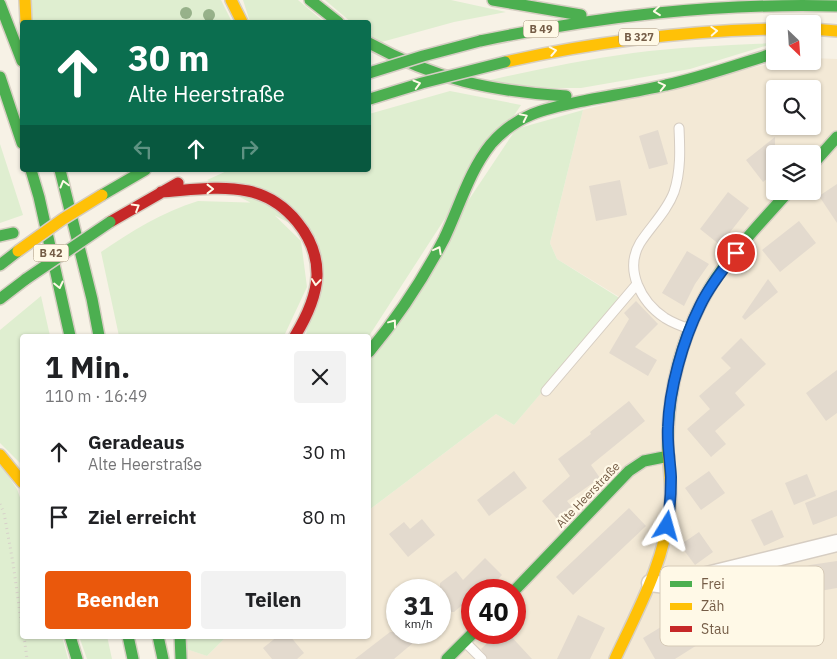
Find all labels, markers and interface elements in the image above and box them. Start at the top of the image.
one-way arrow [653,5,661,16]
north arrow [766,15,821,70]
map controls [766,15,821,200]
road number: B 49 [524,20,558,38]
one-way arrow [710,25,718,36]
road number: B 327 [619,28,659,46]
text: 30 m [128,35,210,81]
icon: ahead [45,40,110,105]
one-way arrow [548,47,557,57]
text: Alte Heerstraße [128,79,285,108]
one-way arrow [412,80,420,90]
button: search [766,80,821,135]
one-way arrow [657,81,666,92]
one-way arrow [519,113,528,123]
icon: left [129,135,157,163]
icon: ahead [182,135,210,163]
icon: right [235,135,263,163]
button: layers [766,145,821,200]
one-way arrow [60,180,70,188]
one-way arrow [206,184,214,194]
one-way arrow [130,203,139,213]
pin [715,232,757,274]
icon: arrive [722,239,750,267]
road number: B 42 [34,244,68,262]
one-way arrow [431,246,441,255]
one-way arrow [311,278,322,286]
one-way arrow [53,281,64,290]
one-way arrow [387,320,395,329]
text: 1 Min. [45,347,130,386]
button: close [294,351,346,403]
text: 110 m · 16:49 [45,386,147,406]
text: Geradeaus [88,430,185,454]
icon: ahead [45,438,73,466]
text: 30 m [302,440,346,464]
text: Alte Heerstraße [88,454,202,474]
street label: Alte Heerstraße [553,458,623,531]
position arrow [640,499,692,551]
icon: arrive [45,503,73,531]
text: Ziel erreicht [88,505,196,529]
text: 80 m [302,505,346,529]
legend [660,566,824,646]
button: Beenden [45,571,191,629]
button: Teilen [201,571,346,629]
text: Frei [701,575,725,593]
speed limit sign: 40 [461,579,526,644]
text: 31 [403,589,434,622]
text: Zäh [701,597,725,615]
text: km/h [404,616,433,631]
text: Stau [701,620,729,638]

